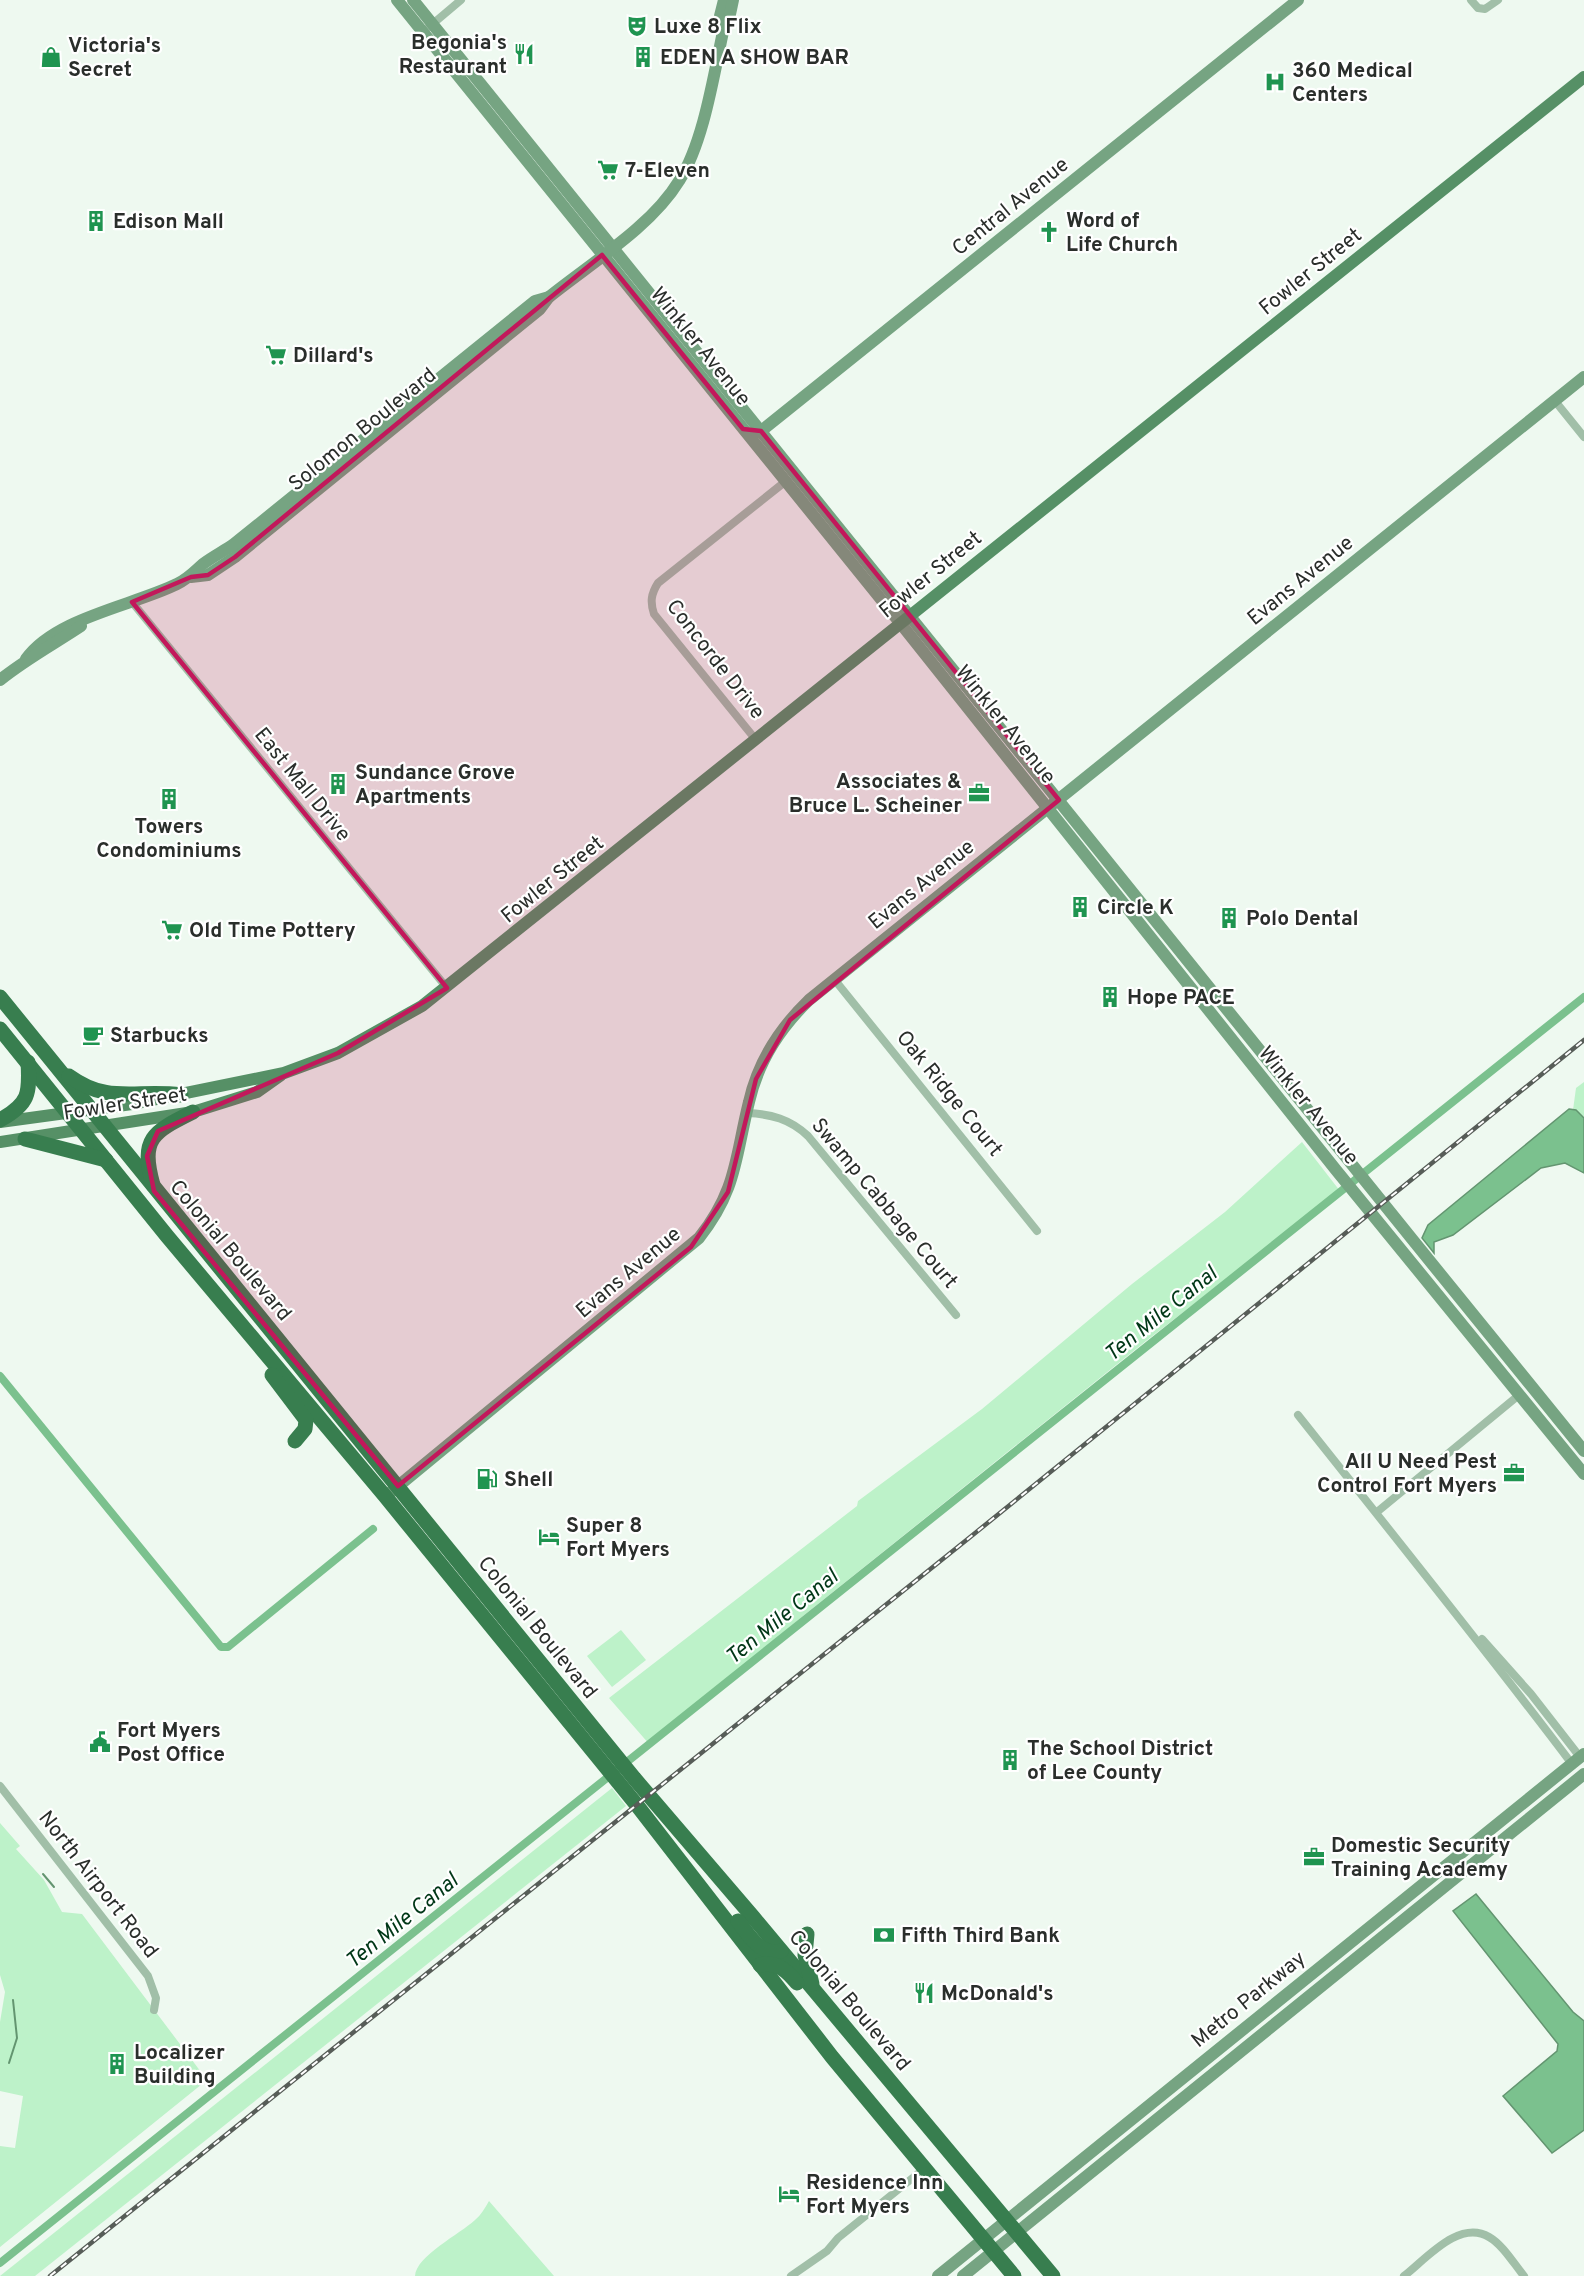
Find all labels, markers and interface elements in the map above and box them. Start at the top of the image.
theatre icon: Luxe 8 Flix [625,14,649,38]
place label: Luxe 8 Flix [654,14,762,41]
place label: Begonia's Restaurant [399,30,507,81]
place label: Victoria's Secret [68,33,161,84]
restaurant icon: Begonia's Restaurant [512,42,536,66]
shop icon: Victoria's Secret [39,45,63,69]
building icon: EDEN A SHOW BAR [631,45,655,69]
place label: EDEN A SHOW BAR [660,45,849,72]
place label: 360 Medical Centers [1292,58,1413,109]
hospital icon: 360 Medical Centers [1263,70,1287,94]
street label: Central Avenue [947,152,1075,262]
supermarket icon: 7-Eleven [596,158,620,182]
place label: 7-Eleven [625,158,710,185]
place label: Word of Life Church [1066,208,1178,259]
building icon: Edison Mall [84,209,108,233]
place label: Edison Mall [113,209,224,236]
church icon: Word of Life Church [1037,220,1061,244]
street label: Fowler Street [1254,222,1368,322]
street label: Winkler Avenue [644,282,756,412]
supermarket icon: Dillard's [264,343,288,367]
place label: Dillard's [293,343,374,370]
street label: Solomon Boulevard [284,362,442,498]
street label: Fowler Street [874,525,988,625]
street label: Evans Avenue [1242,530,1360,632]
street label: Concorde Drive [659,594,770,725]
street label: Winkler Avenue [949,660,1061,790]
street label: East Mall Drive [248,722,356,847]
place label: Sundance Grove Apartments [355,760,515,811]
place label: Associates & Bruce L. Scheiner [789,769,962,820]
building icon: Sundance Grove Apartments [326,772,350,796]
office icon: Associates & Bruce L. Scheiner [967,781,991,805]
building icon: Towers Condominiums [157,787,181,811]
place label: Towers Condominiums [96,814,242,865]
street label: Fowler Street [496,830,610,930]
street label: Evans Avenue [863,834,981,936]
building icon: Circle K [1068,895,1092,919]
place label: Circle K [1097,895,1174,922]
building icon: Polo Dental [1217,906,1241,930]
place label: Polo Dental [1246,906,1359,933]
supermarket icon: Old Time Pottery [160,918,184,942]
place label: Old Time Pottery [189,918,356,945]
building icon: Hope PACE [1098,985,1122,1009]
place label: Hope PACE [1127,985,1235,1012]
cafe icon: Starbucks [81,1023,105,1047]
place label: Starbucks [110,1023,209,1050]
street label: Oak Ridge Court [890,1025,1008,1163]
street label: Winkler Avenue [1252,1041,1364,1171]
street label: Fowler Street [62,1081,189,1128]
street label: Swamp Cabbage Court [805,1113,963,1295]
street label: Colonial Boulevard [163,1175,297,1327]
street label: Evans Avenue [571,1221,687,1325]
water label: Ten Mile Canal [1100,1260,1224,1369]
place label: All U Need Pest Control Fort Myers [1317,1449,1497,1500]
office icon: All U Need Pest Control Fort Myers [1502,1461,1526,1485]
fuel station icon: Shell [475,1467,499,1491]
place label: Shell [504,1467,553,1494]
place label: Super 8 Fort Myers [566,1513,670,1564]
hotel icon: Super 8 Fort Myers [537,1525,561,1549]
street label: Colonial Boulevard [471,1551,603,1705]
water label: Ten Mile Canal [721,1563,845,1672]
place label: Fort Myers Post Office [117,1718,225,1769]
public building icon: Fort Myers Post Office [88,1730,112,1754]
place label: The School District of Lee County [1027,1736,1213,1787]
building icon: The School District of Lee County [998,1748,1022,1772]
street label: North Airport Road [32,1806,164,1964]
place label: Domestic Security Training Academy [1331,1833,1510,1884]
office icon: Domestic Security Training Academy [1302,1845,1326,1869]
water label: Ten Mile Canal [341,1867,465,1976]
bank icon: Fifth Third Bank [872,1923,896,1947]
place label: Fifth Third Bank [901,1923,1060,1950]
street label: Colonial Boulevard [782,1925,916,2077]
street label: Metro Parkway [1186,1946,1312,2055]
restaurant icon: McDonald's [912,1981,936,2005]
place label: McDonald's [941,1981,1054,2008]
place label: Localizer Building [134,2040,225,2091]
building icon: Localizer Building [105,2052,129,2076]
place label: Residence Inn Fort Myers [806,2170,943,2221]
hotel icon: Residence Inn Fort Myers [777,2182,801,2206]

